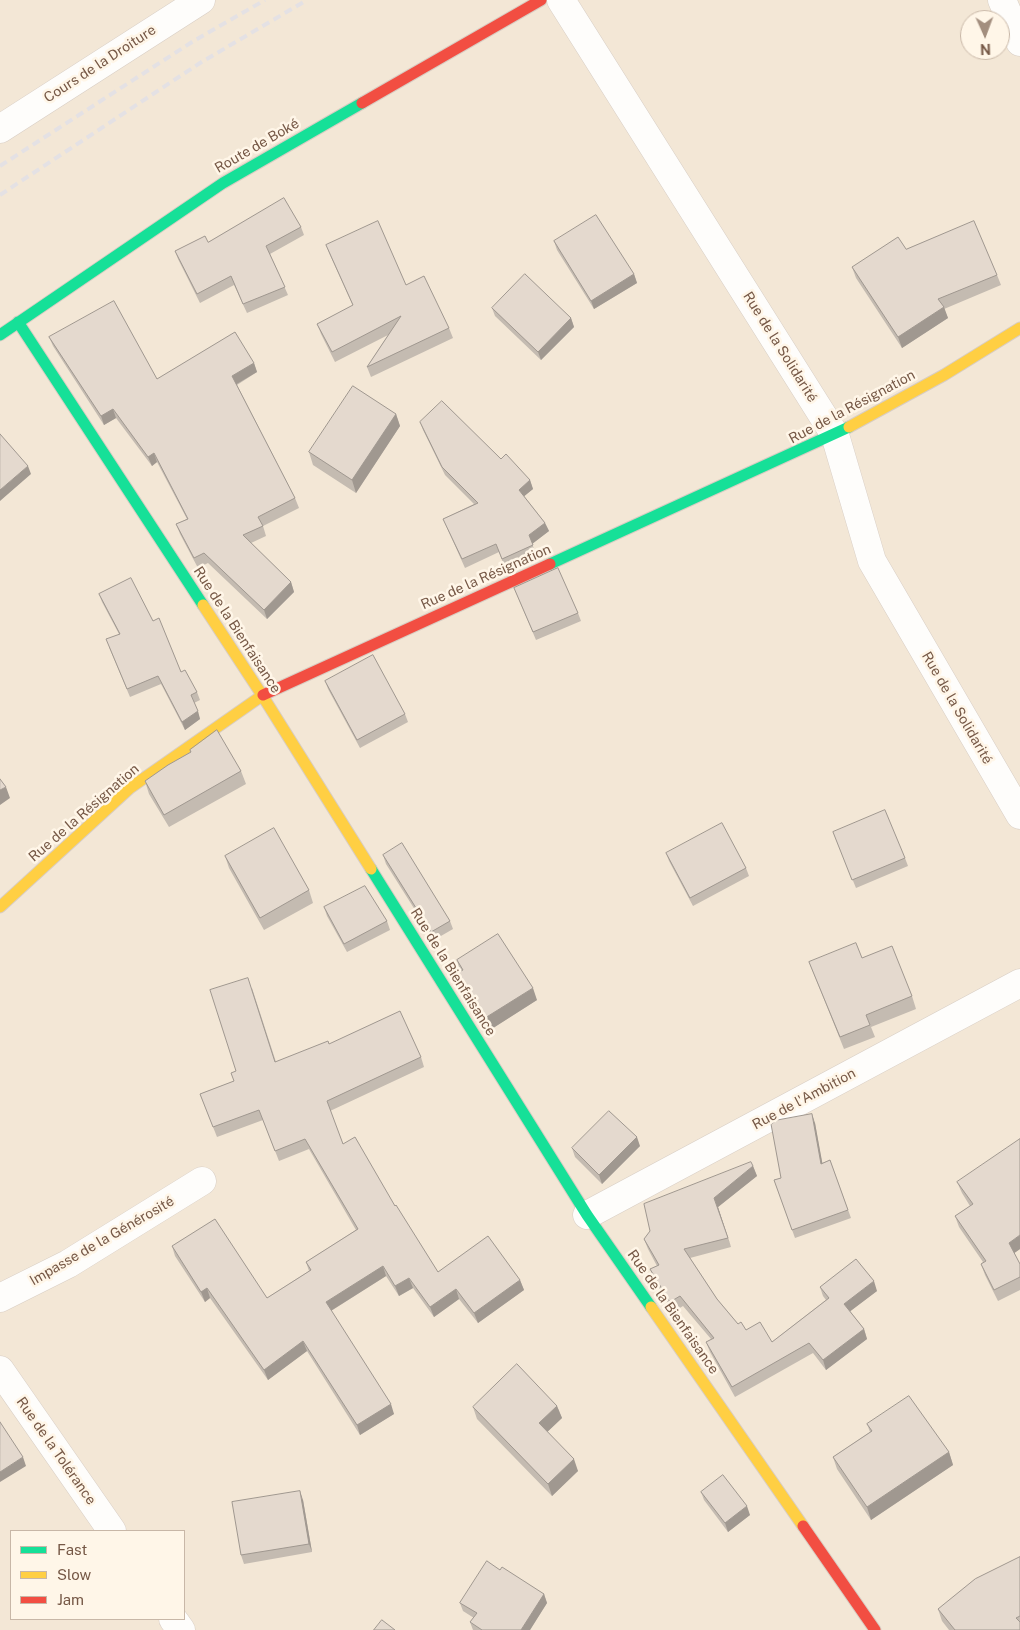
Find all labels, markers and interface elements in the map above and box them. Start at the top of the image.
north arrow [960,10,1010,60]
street label: Cours de la Droiture [41,22,159,106]
text: N [980,41,991,57]
street label: Route de Boké [212,115,302,177]
street label: Rue de la Solidarité [739,289,821,405]
street label: Rue de la Résignation [786,367,918,447]
street label: Rue de la Résignation [418,541,554,613]
street label: Rue de la Bienfaisance [190,564,284,696]
street label: Rue de la Solidarité [918,649,996,767]
street label: Rue de la Résignation [25,761,143,865]
street label: Rue de la Bienfaisance [407,905,499,1039]
street label: Rue de l'Ambition [750,1065,858,1133]
street label: Impasse de la Générosité [27,1193,177,1289]
street label: Rue de la Bienfaisance [624,1247,722,1377]
street label: Rue de la Tolérance [13,1394,99,1508]
legend [10,1530,185,1620]
text: Fast [57,1541,87,1558]
text: Slow [57,1566,91,1583]
text: Jam [57,1591,84,1608]

